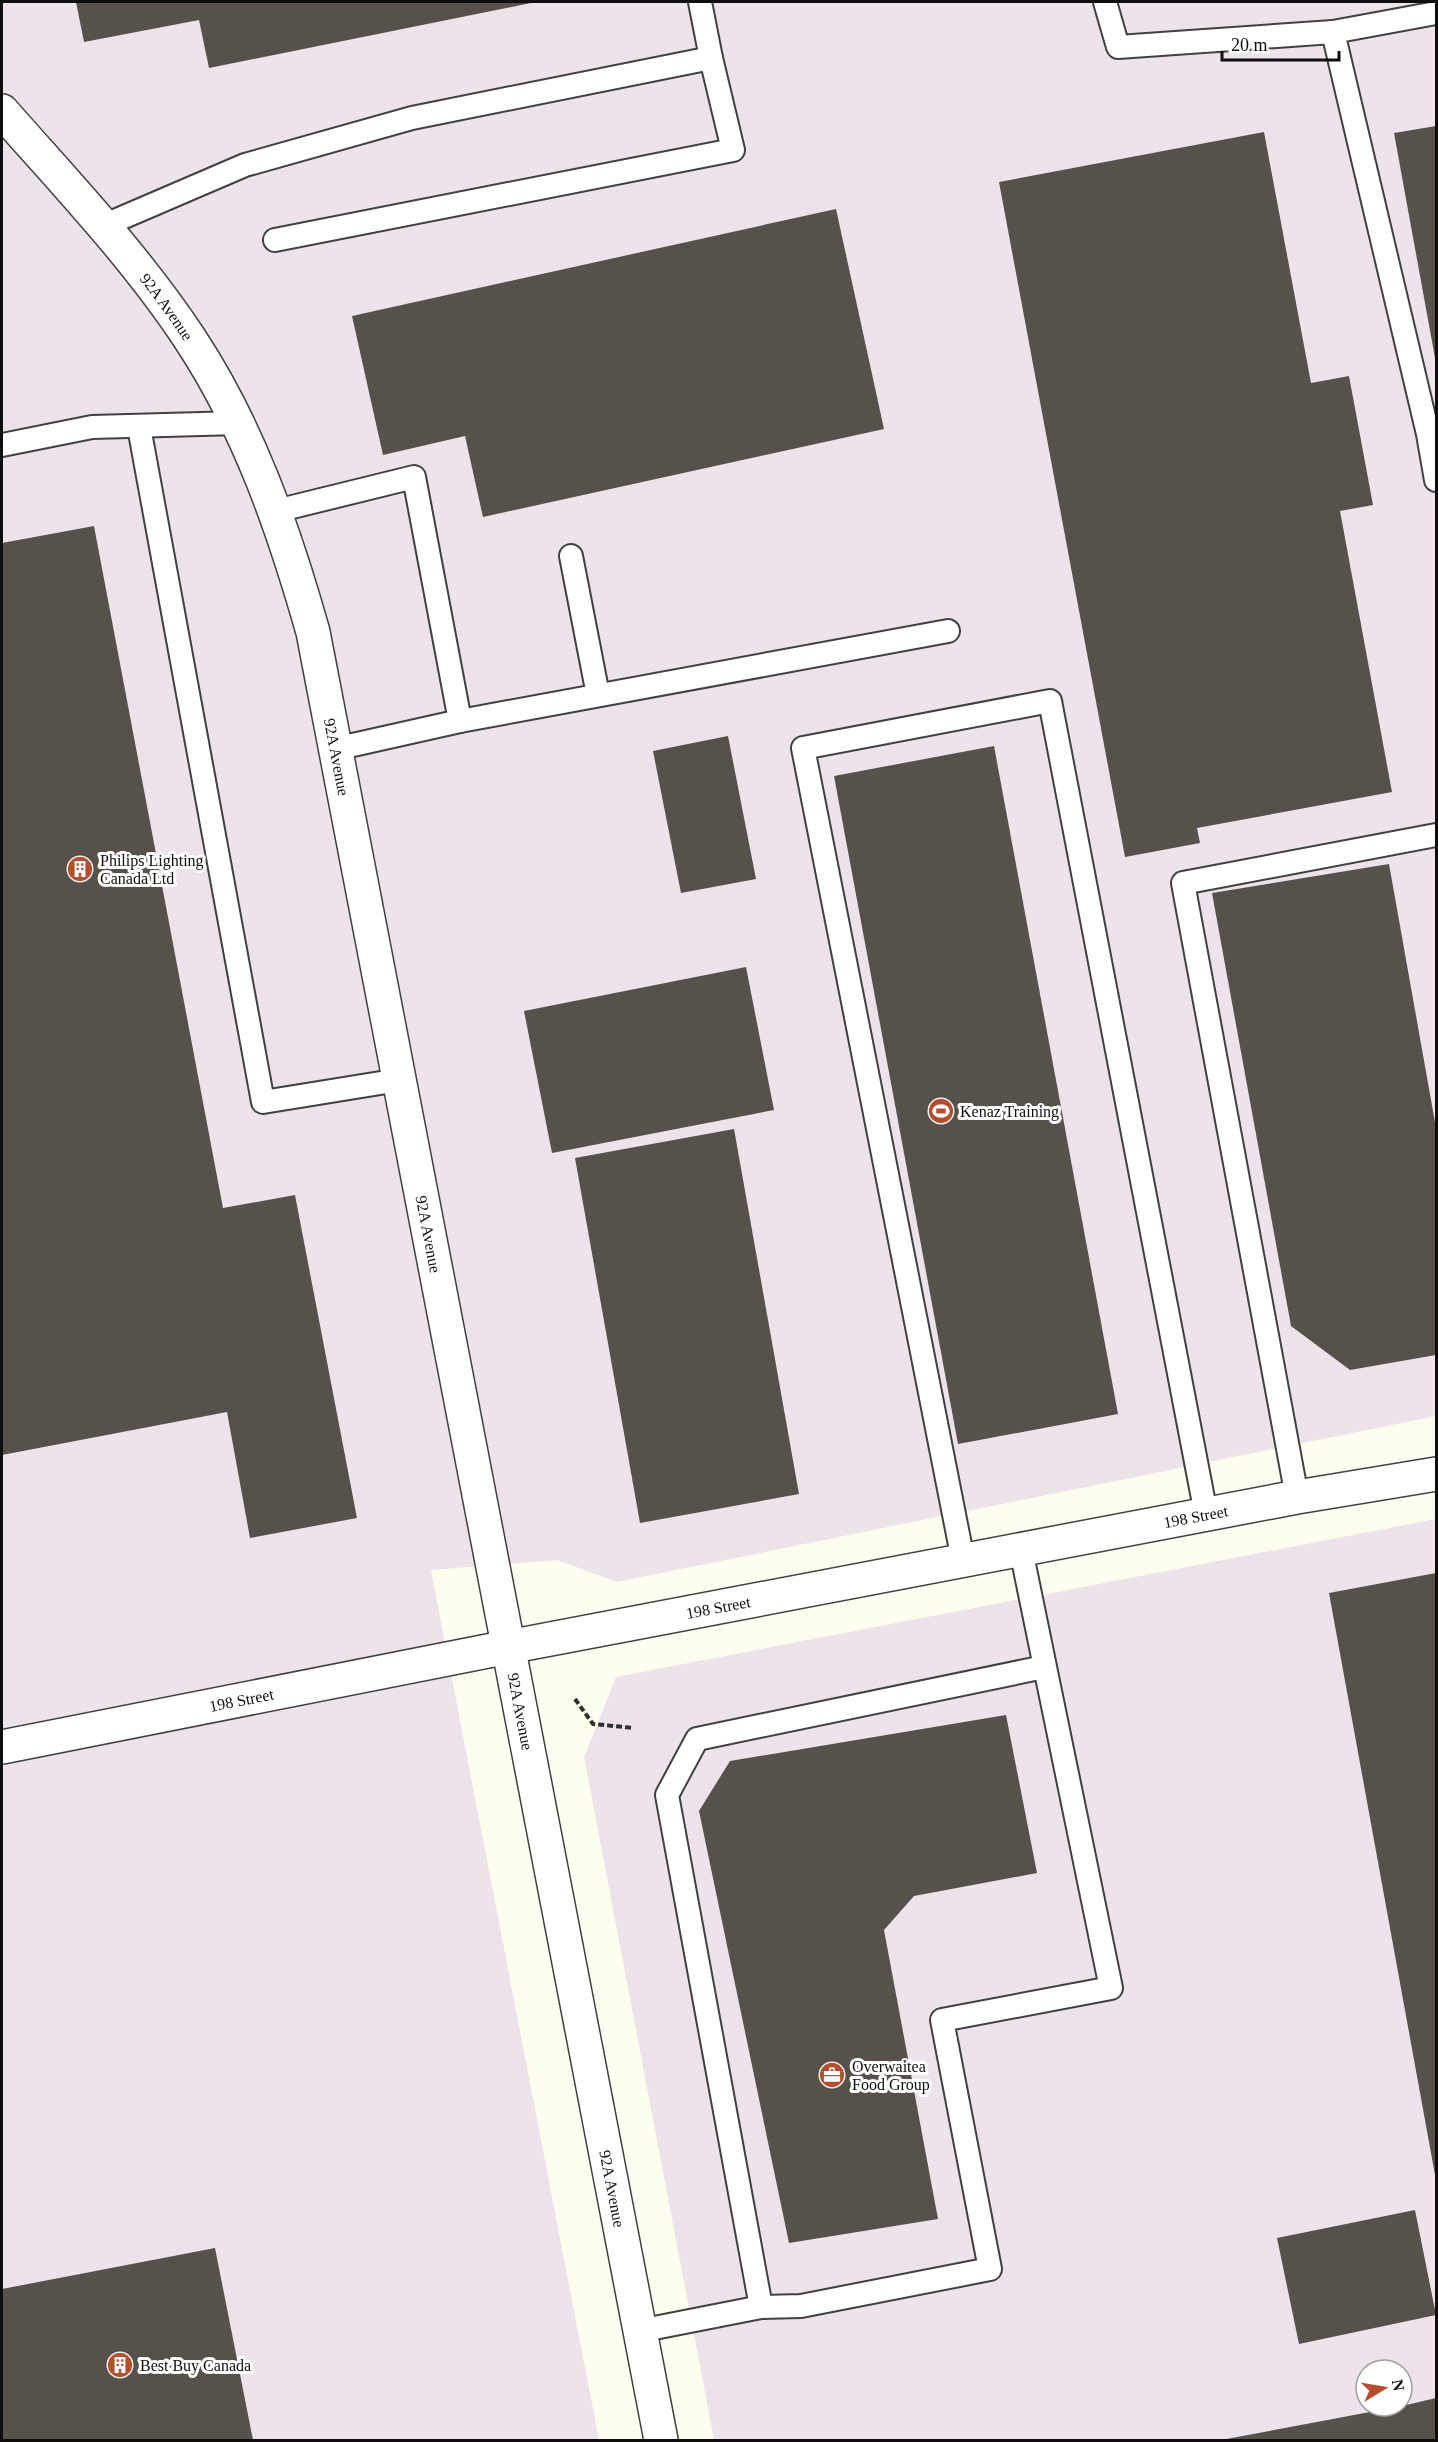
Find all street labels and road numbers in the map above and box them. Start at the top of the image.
street label: 92A Avenue [137,270,196,344]
street label: 92A Avenue [321,717,352,797]
street label: 92A Avenue [413,1194,444,1274]
street label: 198 Street [1162,1502,1230,1531]
street label: 198 Street [685,1593,753,1622]
street label: 92A Avenue [505,1671,536,1752]
street label: 198 Street [208,1685,276,1715]
street label: 92A Avenue [596,2149,628,2229]

